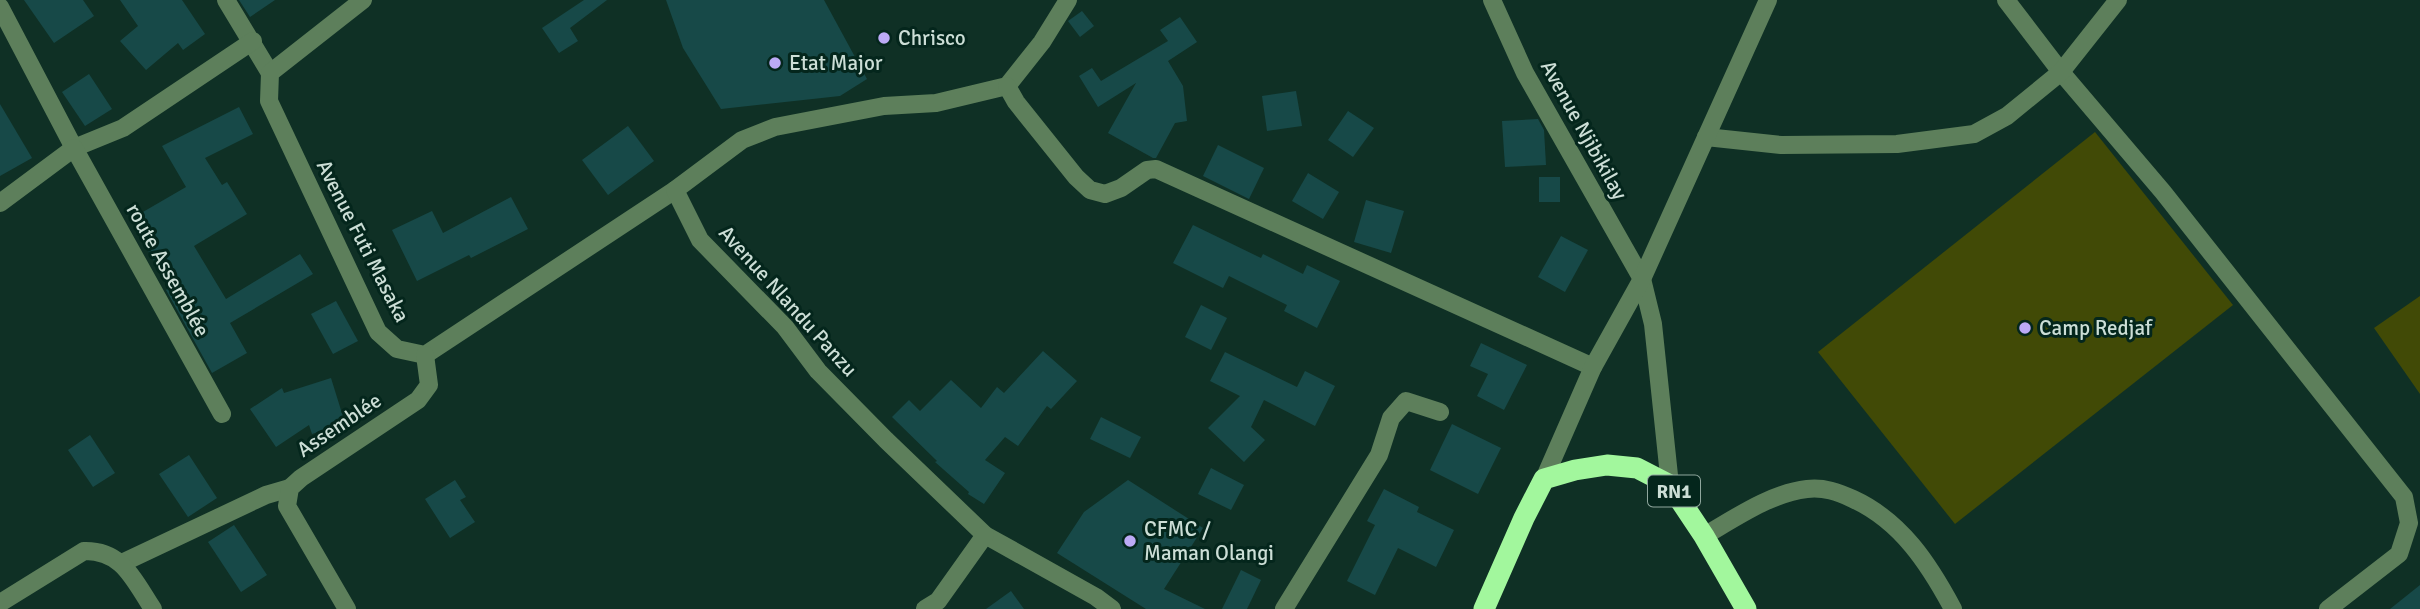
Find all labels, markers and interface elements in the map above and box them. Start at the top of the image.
place label: Chrisco [898,25,966,51]
marker: Chrisco [876,30,892,46]
place label: Etat Major [789,50,883,76]
marker: Etat Major [767,55,783,71]
street label: Avenue Njibikilay [1535,56,1633,204]
street label: Avenue Futi Masaka [311,156,415,326]
street label: route Assemblée [121,199,215,341]
street label: Avenue Nlandu Panzu [713,220,863,382]
place label: Camp Redjaf [2039,315,2153,341]
marker: Camp Redjaf [2017,320,2033,336]
street label: Assemblée [292,387,386,463]
road number: RN1 [1648,476,1700,506]
place label: CFMC / Maman Olangi [1144,516,1274,566]
marker: CFMC / Maman Olangi [1122,533,1138,549]

